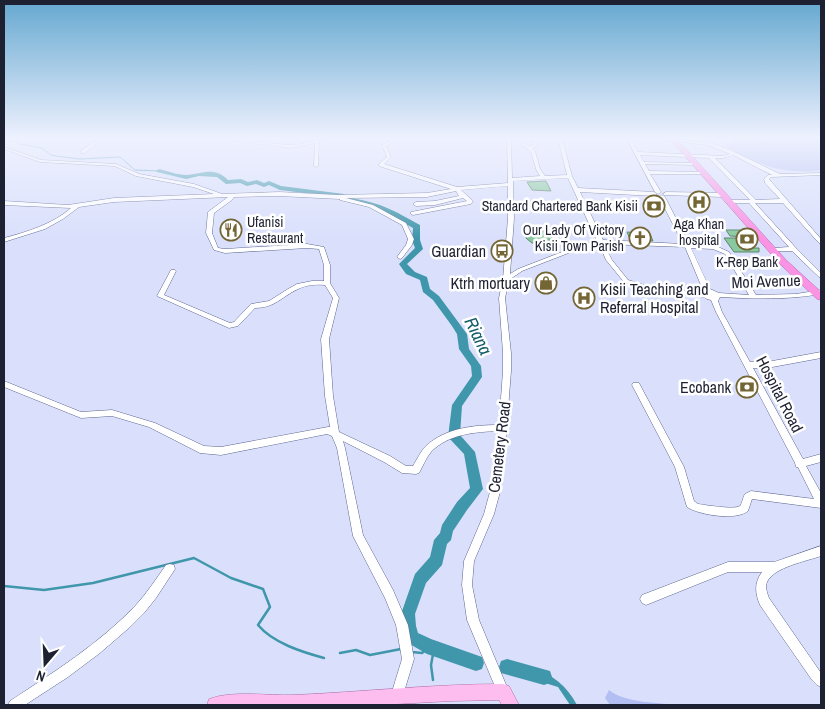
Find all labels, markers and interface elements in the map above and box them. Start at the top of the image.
hospital icon: Aga Khan hospital [687,190,711,214]
bank icon: Standard Chartered Bank Kisii [642,194,666,218]
place label: Standard Chartered Bank Kisii [482,197,638,215]
place label: Ufanisi Restaurant [247,213,303,247]
place label: Aga Khan hospital [673,215,724,249]
restaurant icon: Ufanisi Restaurant [219,218,243,242]
place label: Our Lady Of Victory Kisii Town Parish [523,221,624,255]
church icon: Our Lady Of Victory Kisii Town Parish [628,226,652,250]
bank icon: K-Rep Bank [735,227,759,251]
bus stop icon: Guardian [490,239,514,263]
place label: Guardian [431,240,486,262]
place label: K-Rep Bank [716,253,778,271]
street label: Moi Avenue [731,269,801,293]
shop icon: Ktrh mortuary [534,271,558,295]
place label: Ktrh mortuary [451,272,530,294]
place label: Kisii Teaching and Referral Hospital [600,278,708,318]
hospital icon: Kisii Teaching and Referral Hospital [572,286,596,310]
water label: Riana [459,313,498,359]
street label: Hospital Road [751,352,809,436]
bank icon: Ecobank [735,375,759,399]
place label: Ecobank [680,376,731,398]
street label: Cemetery Road [482,400,516,494]
north arrow [20,639,70,689]
text: N [34,666,48,686]

